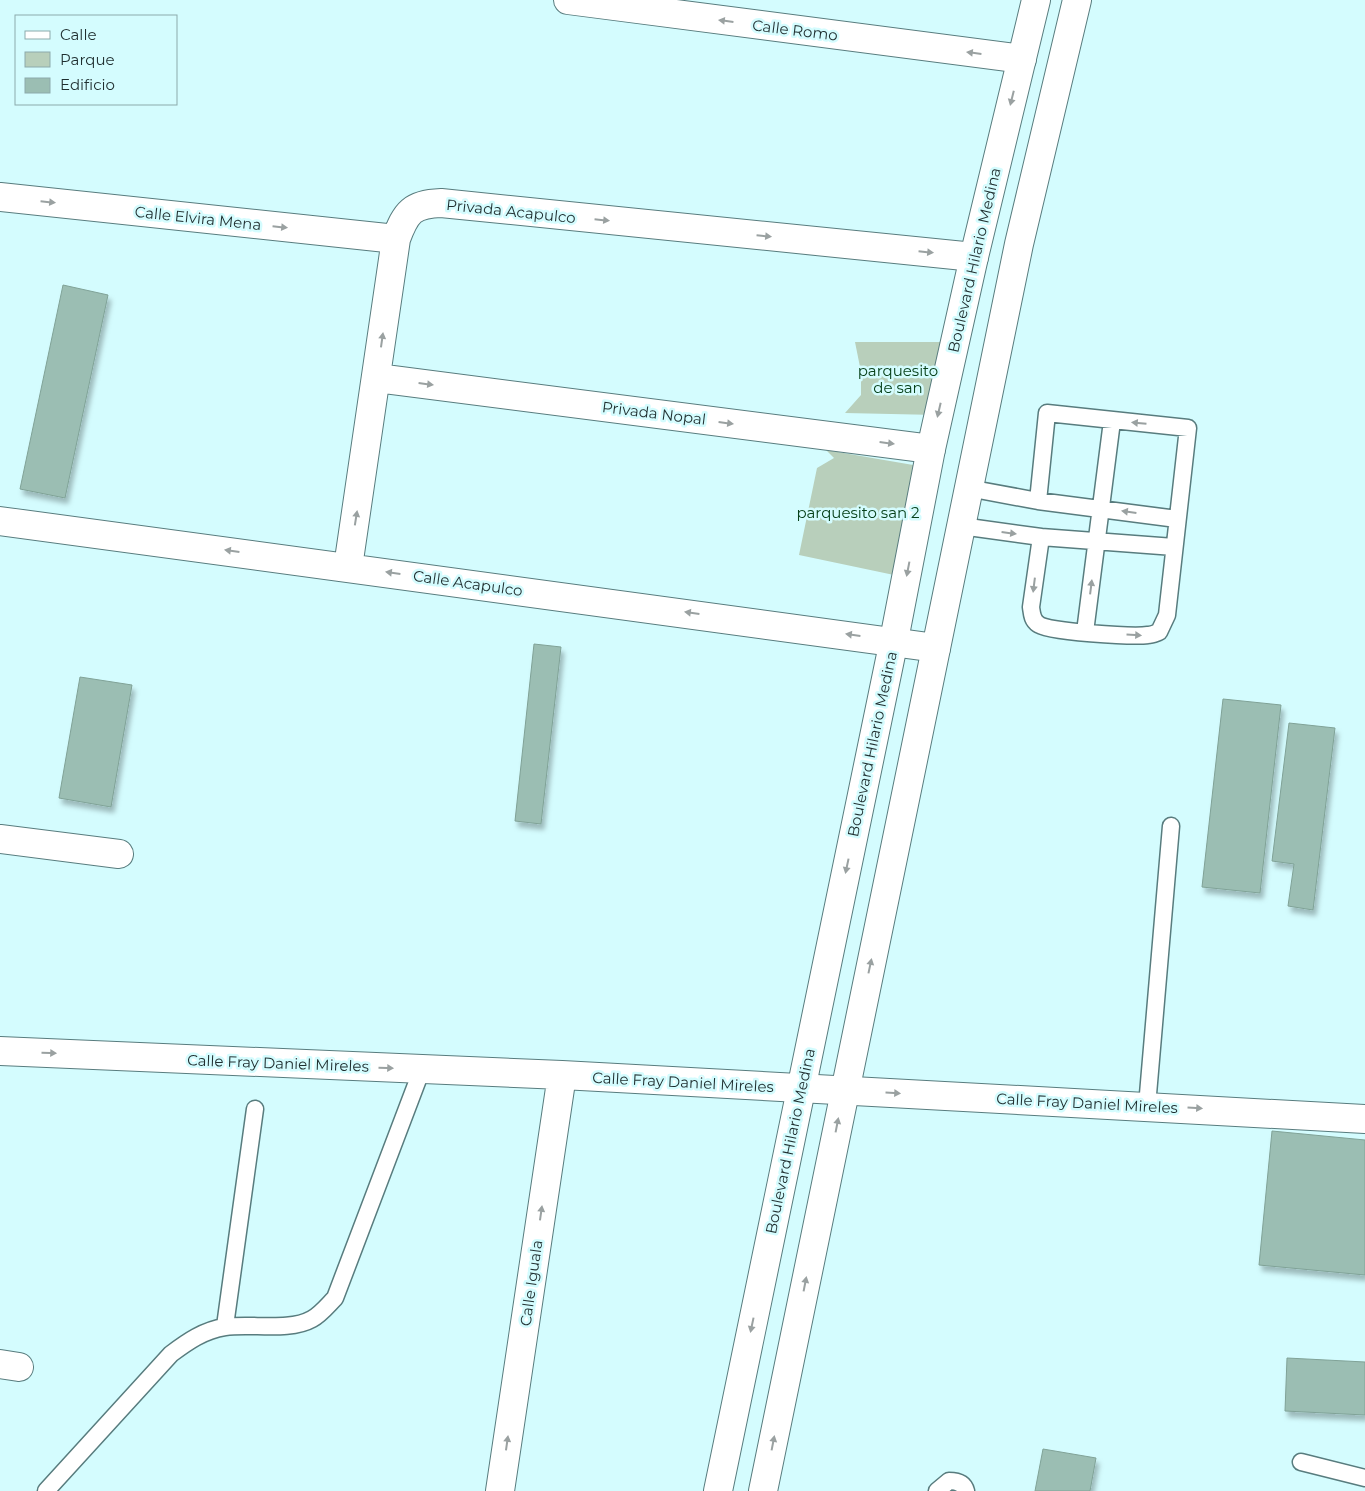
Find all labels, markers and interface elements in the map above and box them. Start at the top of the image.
legend [15,15,178,105]
street label: Calle Romo [751,15,839,45]
one-way arrow [717,17,733,25]
text: Calle [60,25,97,44]
one-way arrow [965,49,981,57]
text: Parque [60,50,115,69]
text: Edificio [60,75,115,94]
one-way arrow [1008,91,1016,106]
street label: Boulevard Hilario Medina [943,166,1005,354]
street label: Privada Acapulco [445,195,577,227]
one-way arrow [41,199,57,207]
street label: Calle Elvira Mena [134,202,262,234]
one-way arrow [595,216,611,224]
one-way arrow [272,223,288,231]
one-way arrow [756,232,772,240]
one-way arrow [918,248,934,256]
one-way arrow [379,332,387,348]
park label: parquesito de san [858,361,938,397]
one-way arrow [418,380,434,388]
street label: Privada Nopal [601,397,707,429]
one-way arrow [935,403,943,419]
one-way arrow [718,419,734,427]
one-way arrow [1131,419,1147,427]
one-way arrow [879,440,895,448]
park label: parquesito san 2 [796,503,920,522]
one-way arrow [1120,507,1136,515]
one-way arrow [352,510,360,526]
one-way arrow [1001,529,1017,537]
one-way arrow [223,547,239,555]
one-way arrow [903,562,911,578]
street label: Calle Acapulco [412,566,524,600]
one-way arrow [384,568,400,576]
one-way arrow [1030,577,1038,593]
one-way arrow [1087,578,1095,594]
one-way arrow [684,609,700,617]
one-way arrow [845,631,861,639]
one-way arrow [1126,631,1142,639]
street label: Boulevard Hilario Medina [843,649,901,839]
one-way arrow [843,858,851,874]
one-way arrow [866,958,874,973]
street label: Boulevard Hilario Medina [761,1046,819,1236]
one-way arrow [41,1049,57,1057]
street label: Calle Fray Daniel Mireles [187,1050,369,1076]
one-way arrow [378,1064,394,1072]
street label: Calle Fray Daniel Mireles [592,1068,774,1096]
one-way arrow [885,1089,901,1097]
street label: Calle Fray Daniel Mireles [996,1089,1178,1117]
one-way arrow [1187,1105,1203,1113]
one-way arrow [833,1117,841,1132]
one-way arrow [537,1204,545,1220]
street label: Calle Iguala [516,1239,546,1327]
one-way arrow [801,1276,809,1292]
one-way arrow [748,1318,756,1334]
one-way arrow [503,1434,511,1450]
one-way arrow [769,1435,777,1451]

